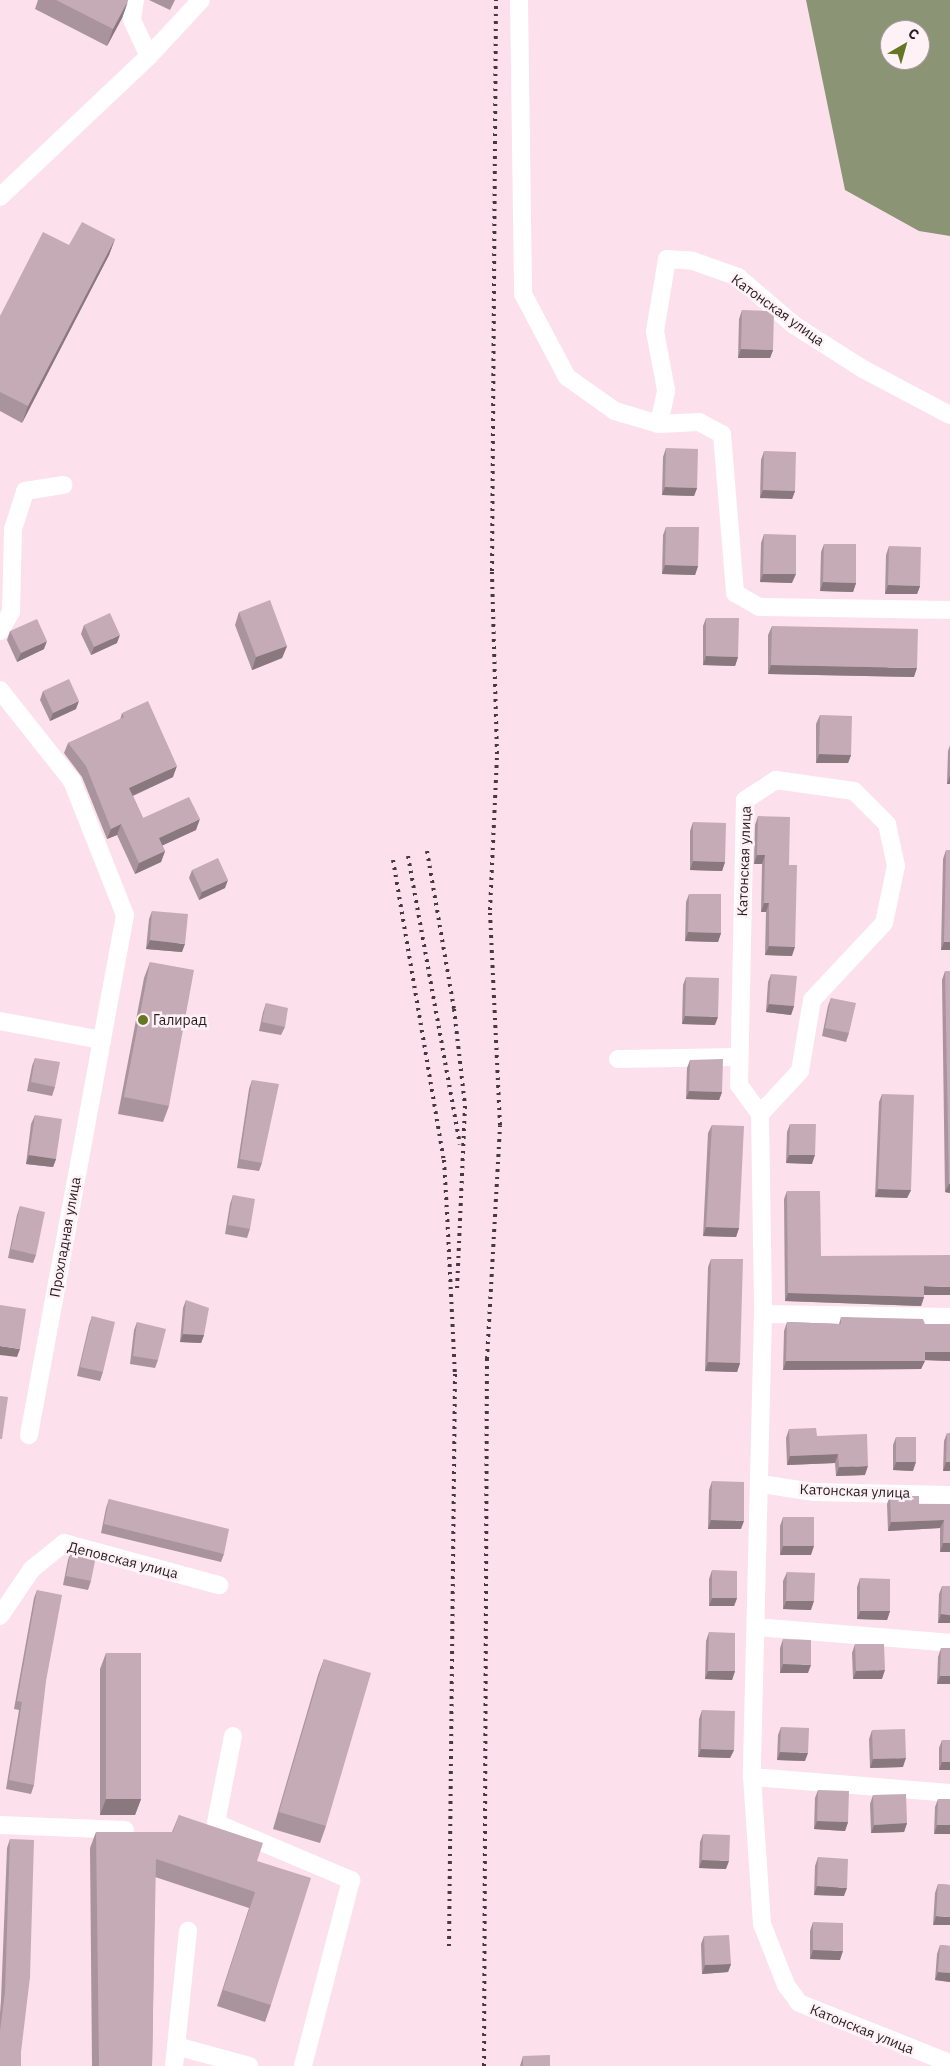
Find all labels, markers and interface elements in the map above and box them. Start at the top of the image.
north arrow [880,20,930,70]
text: С [904,24,923,44]
street label: Катонская улица [728,271,828,349]
street label: Катонская улица [734,805,754,917]
place label: Галирад [153,1012,207,1028]
marker: Галирад [137,1014,149,1026]
street label: Прохладная улица [46,1175,84,1299]
street label: Катонская улица [799,1481,911,1501]
street label: Деповская улица [66,1538,180,1582]
street label: Катонская улица [808,2001,916,2057]

